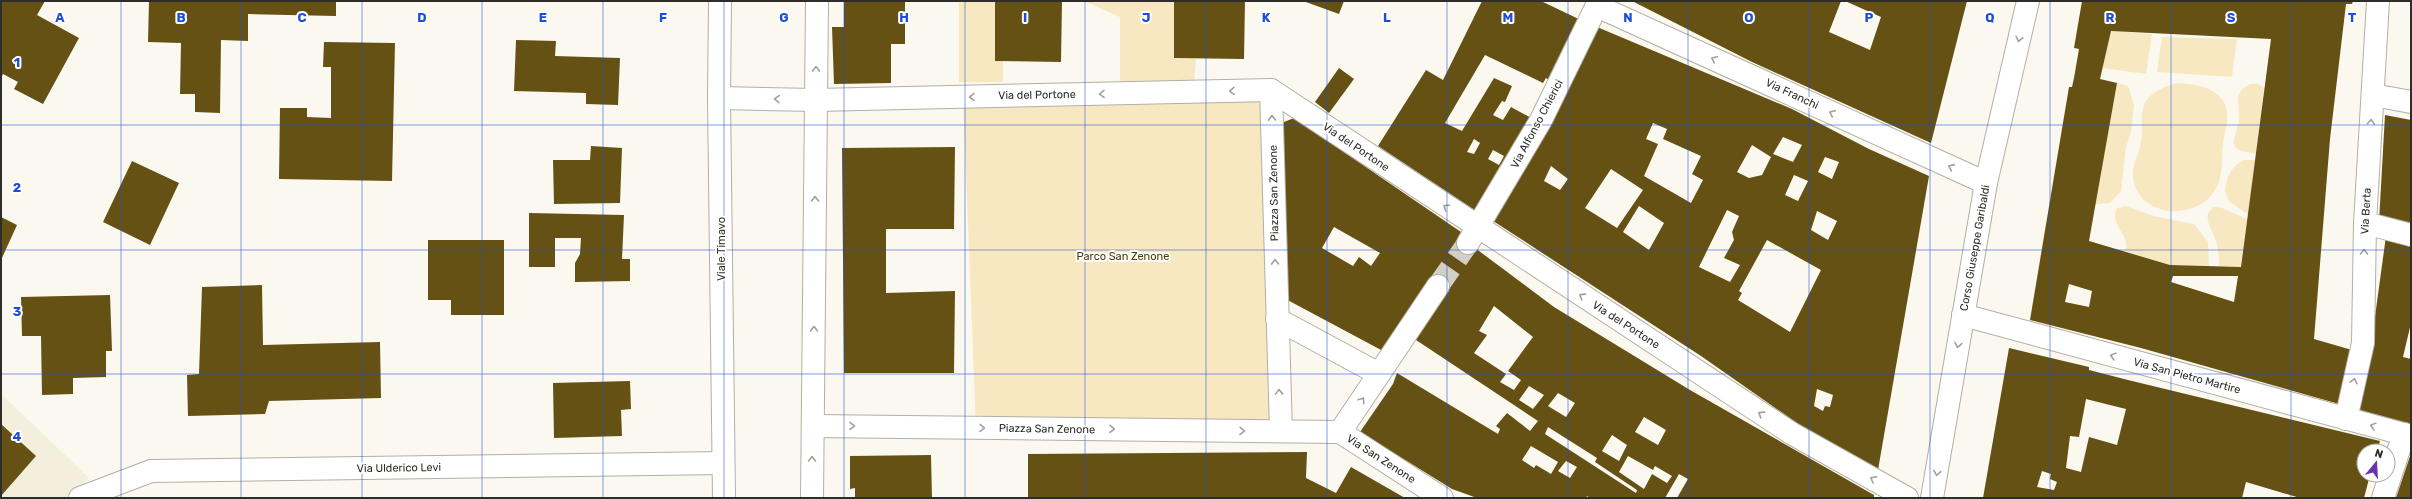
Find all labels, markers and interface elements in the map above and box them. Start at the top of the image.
text: A [55,10,65,25]
text: B [176,10,186,25]
text: C [297,10,307,25]
text: D [417,10,427,25]
text: E [539,10,547,25]
text: F [659,10,667,25]
text: G [779,10,789,25]
text: H [899,10,909,25]
text: I [1023,10,1027,25]
text: J [1142,10,1150,25]
text: K [1262,10,1271,25]
text: L [1383,10,1391,25]
text: M [1503,10,1513,25]
text: N [1623,10,1633,25]
text: O [1744,10,1754,25]
text: P [1865,10,1874,25]
text: Q [1985,10,1995,25]
text: R [2106,10,2115,25]
text: S [2227,10,2236,25]
text: T [2348,10,2356,25]
one-way arrow [2015,35,2024,42]
text: 1 [14,55,20,70]
one-way arrow [1711,56,1719,64]
one-way arrow [812,66,820,72]
street label: Via Franchi [1763,76,1821,112]
street label: Via Alfonso Chierici [1508,77,1566,171]
one-way arrow [1229,87,1235,95]
street label: Via del Portone [998,88,1076,102]
one-way arrow [1099,90,1105,98]
one-way arrow [969,93,975,101]
one-way arrow [774,94,780,103]
one-way arrow [1829,110,1837,118]
one-way arrow [1268,115,1276,121]
one-way arrow [2366,119,2375,125]
street label: Via del Portone [1320,120,1392,174]
street label: Piazza San Zenone [1267,145,1281,241]
one-way arrow [1947,164,1955,172]
text: 2 [13,180,21,195]
street label: Corso Giuseppe Garibaldi [1957,184,1993,312]
street label: Via Berta [2358,187,2374,235]
one-way arrow [811,196,819,202]
one-way arrow [1443,204,1450,212]
street label: Viale Timavo [715,217,728,281]
one-way arrow [2360,249,2368,255]
park label: Parco San Zenone [1077,250,1169,263]
one-way arrow [1271,259,1280,265]
one-way arrow [1579,293,1586,301]
street label: Via del Portone [1590,298,1662,352]
text: 3 [13,304,22,319]
one-way arrow [810,326,818,332]
one-way arrow [1954,342,1963,348]
one-way arrow [2109,352,2116,361]
street label: Via San Pietro Martire [2132,355,2242,397]
one-way arrow [2350,378,2358,384]
one-way arrow [1275,389,1284,395]
one-way arrow [1357,397,1365,404]
one-way arrow [1758,411,1765,418]
one-way arrow [849,422,855,430]
street label: Piazza San Zenone [999,422,1095,436]
one-way arrow [2370,422,2377,431]
one-way arrow [979,424,985,432]
one-way arrow [1109,425,1115,433]
one-way arrow [1239,427,1245,435]
text: 4 [13,429,22,444]
street label: Via San Zenone [1344,432,1418,486]
north arrow [2356,443,2396,483]
text: N [2373,447,2385,461]
one-way arrow [808,456,816,462]
street label: Via Ulderico Levi [357,461,441,475]
one-way arrow [1933,470,1941,476]
one-way arrow [1870,476,1877,484]

